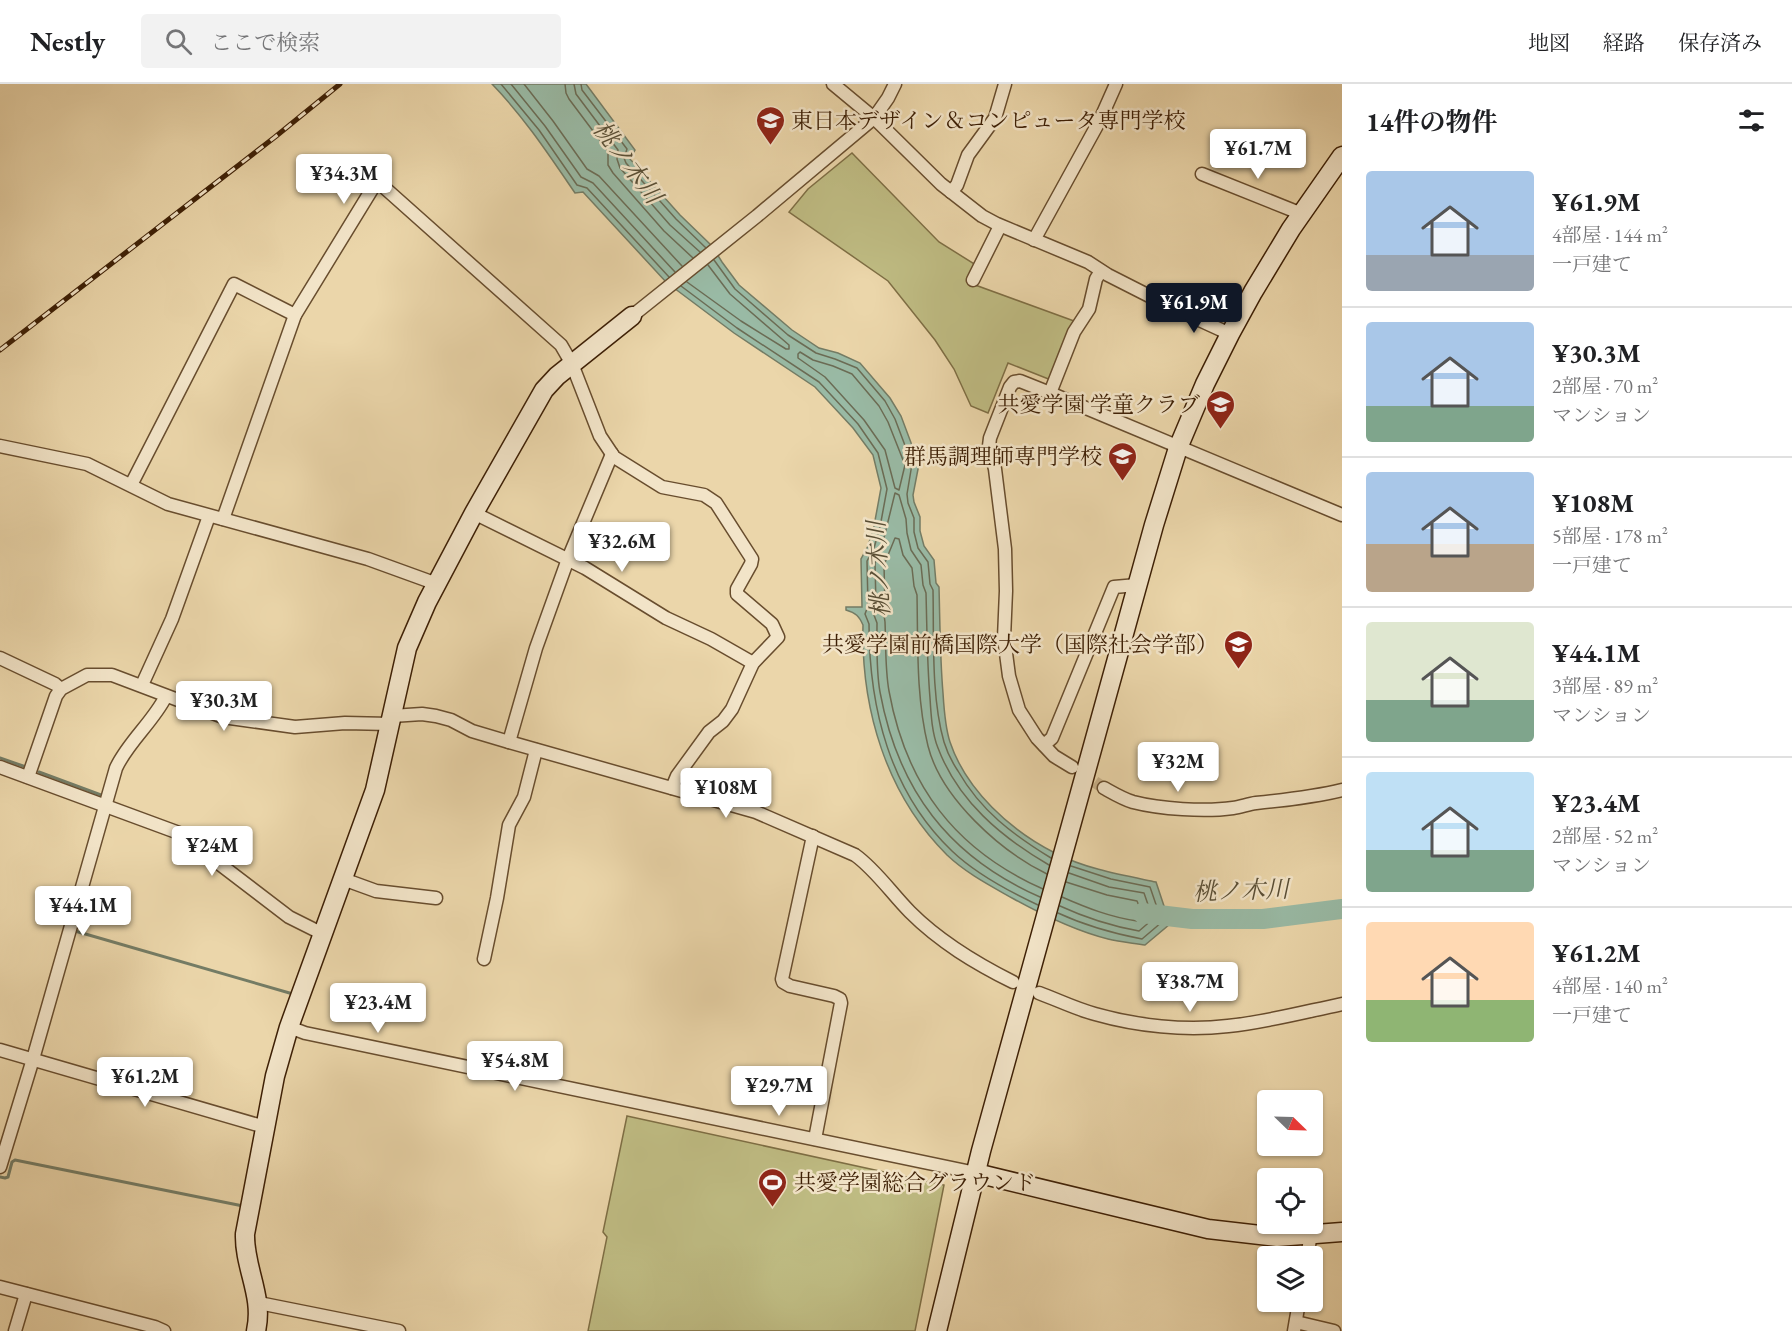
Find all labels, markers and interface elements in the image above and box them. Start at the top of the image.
search box [141,14,561,68]
text: Nestly [30,23,105,59]
icon: search [162,25,195,58]
text: ここで検索 [210,28,320,57]
text: 地図 [1528,29,1570,56]
text: 経路 [1603,29,1645,56]
text: 保存済み [1678,29,1762,56]
school or university icon: 東日本デザイン＆コンピュータ専門学校 [754,104,786,146]
icon: filters [1735,104,1768,137]
text: 14件の物件 [1366,105,1498,139]
place label: 東日本デザイン＆コンピュータ専門学校 [791,106,1185,135]
water label: 桃ノ木川 [587,114,671,212]
pin: ¥61.7M [1209,129,1307,180]
text: ¥61.7M [1224,135,1292,161]
pin: ¥34.3M [295,154,393,205]
text: ¥34.3M [310,160,378,186]
text: ¥61.9M [1552,185,1641,219]
icon: home [1414,195,1486,267]
text: 4部屋 · 144 m² [1552,222,1668,248]
text: 一戸建て [1552,251,1632,277]
pin: ¥61.9M [1145,283,1243,334]
text: ¥61.9M [1160,289,1228,315]
text: ¥30.3M [1552,336,1641,370]
icon: home [1414,346,1486,418]
text: 2部屋 · 70 m² [1552,373,1658,399]
school or university icon: 共愛学園 学童クラブ [1205,388,1237,430]
place label: 共愛学園 学童クラブ [998,390,1200,419]
text: マンション [1552,402,1651,428]
school or university icon: 群馬調理師専門学校 [1107,440,1139,482]
place label: 群馬調理師専門学校 [904,442,1102,471]
text: ¥108M [1552,486,1634,520]
icon: home [1414,496,1486,568]
water label: 桃ノ木川 [860,517,896,618]
pin: ¥32.6M [573,522,671,573]
text: 5部屋 · 178 m² [1552,523,1668,549]
text: ¥32.6M [588,528,656,554]
text: 一戸建て [1552,552,1632,578]
school or university icon: 共愛学園前橋国際大学（国際社会学部） [1223,628,1255,670]
place label: 共愛学園前橋国際大学（国際社会学部） [822,630,1218,659]
text: ¥44.1M [1552,636,1641,670]
icon: home [1414,646,1486,718]
text: 3部屋 · 89 m² [1552,673,1658,699]
pin: ¥30.3M [175,681,273,732]
text: ¥30.3M [190,687,258,713]
text: マンション [1552,702,1651,728]
pin: ¥32M [1142,742,1214,793]
text: ¥32M [1152,748,1204,774]
pin: ¥108M [684,768,768,819]
text: ¥108M [694,774,758,800]
text: ¥23.4M [1552,786,1641,820]
icon: home [1414,796,1486,868]
text: 2部屋 · 52 m² [1552,823,1658,849]
pin: ¥24M [176,826,248,877]
text: ¥24M [186,832,238,858]
text: マンション [1552,852,1651,878]
water label: 桃ノ木川 [1192,873,1293,907]
pin: ¥44.1M [34,886,132,937]
text: ¥44.1M [49,892,117,918]
text: ¥61.2M [1552,936,1641,970]
icon: home [1414,946,1486,1018]
pin: ¥38.7M [1141,962,1239,1013]
text: ¥38.7M [1156,968,1224,994]
text: 4部屋 · 140 m² [1552,973,1668,999]
pin: ¥23.4M [329,983,427,1034]
text: ¥23.4M [344,989,412,1015]
text: 一戸建て [1552,1002,1632,1028]
pin: ¥54.8M [466,1041,564,1092]
text: ¥54.8M [481,1047,549,1073]
pin: ¥61.2M [96,1057,194,1108]
text: ¥61.2M [111,1063,179,1089]
pin: ¥29.7M [730,1066,828,1117]
text: ¥29.7M [745,1072,813,1098]
north arrow [1257,1090,1323,1156]
map controls [1257,1090,1323,1312]
sports icon: 共愛学園総合グラウンド [757,1166,789,1208]
place label: 共愛学園総合グラウンド [794,1168,1036,1197]
button: locate [1257,1168,1323,1234]
button: layers [1257,1246,1323,1312]

